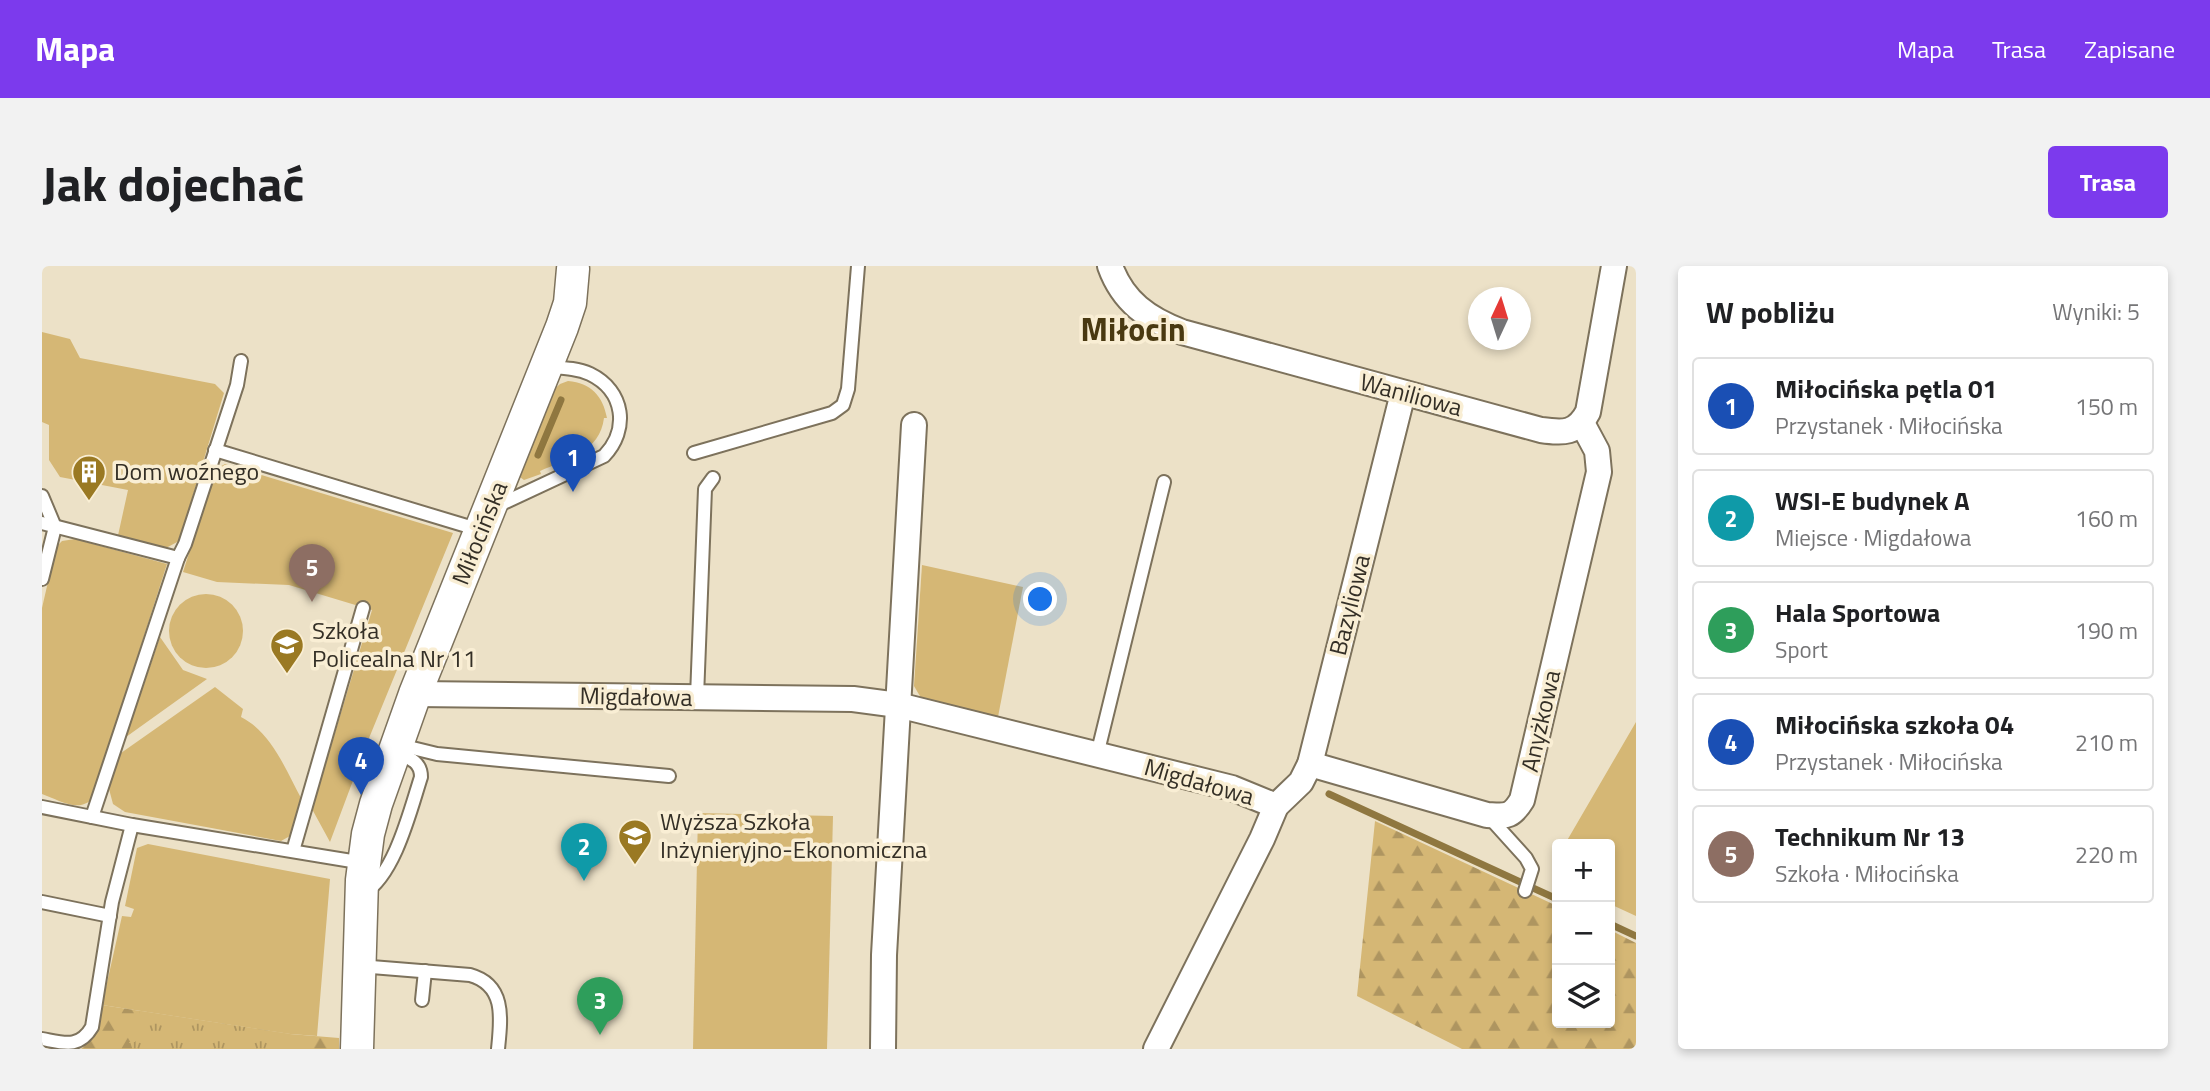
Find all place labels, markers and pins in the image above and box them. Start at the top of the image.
pin: 1 [550,434,596,492]
building icon: Dom woźnego [70,453,108,502]
place label: Dom woźnego [114,453,259,489]
pin: 5 [289,544,335,602]
place label: Szkoła Policealna Nr 11 [312,612,477,676]
school or university icon: Szkoła Policealna Nr 11 [268,626,306,675]
pin: 4 [338,737,384,795]
place label: Wyższa Szkoła Inżynieryjno-Ekonomiczna [660,803,927,867]
school or university icon: Wyższa Szkoła Inżynieryjno-Ekonomiczna [616,817,654,866]
pin: 2 [561,823,607,881]
pin: 3 [577,977,623,1035]

